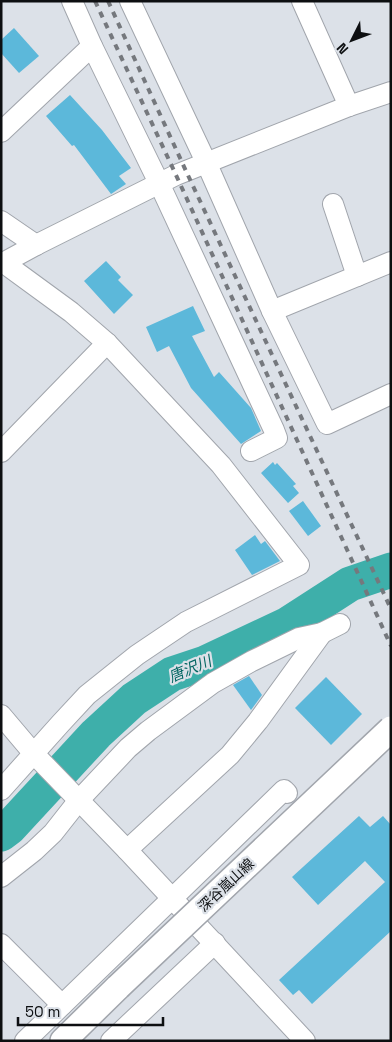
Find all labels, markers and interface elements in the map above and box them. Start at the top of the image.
north arrow [327,15,377,65]
text: N [333,39,352,58]
water label: 唐沢川 [165,650,216,686]
street label: 深谷嵐山線 [194,855,258,915]
scale bar [18,994,162,1026]
text: 50 m [25,1002,60,1021]

